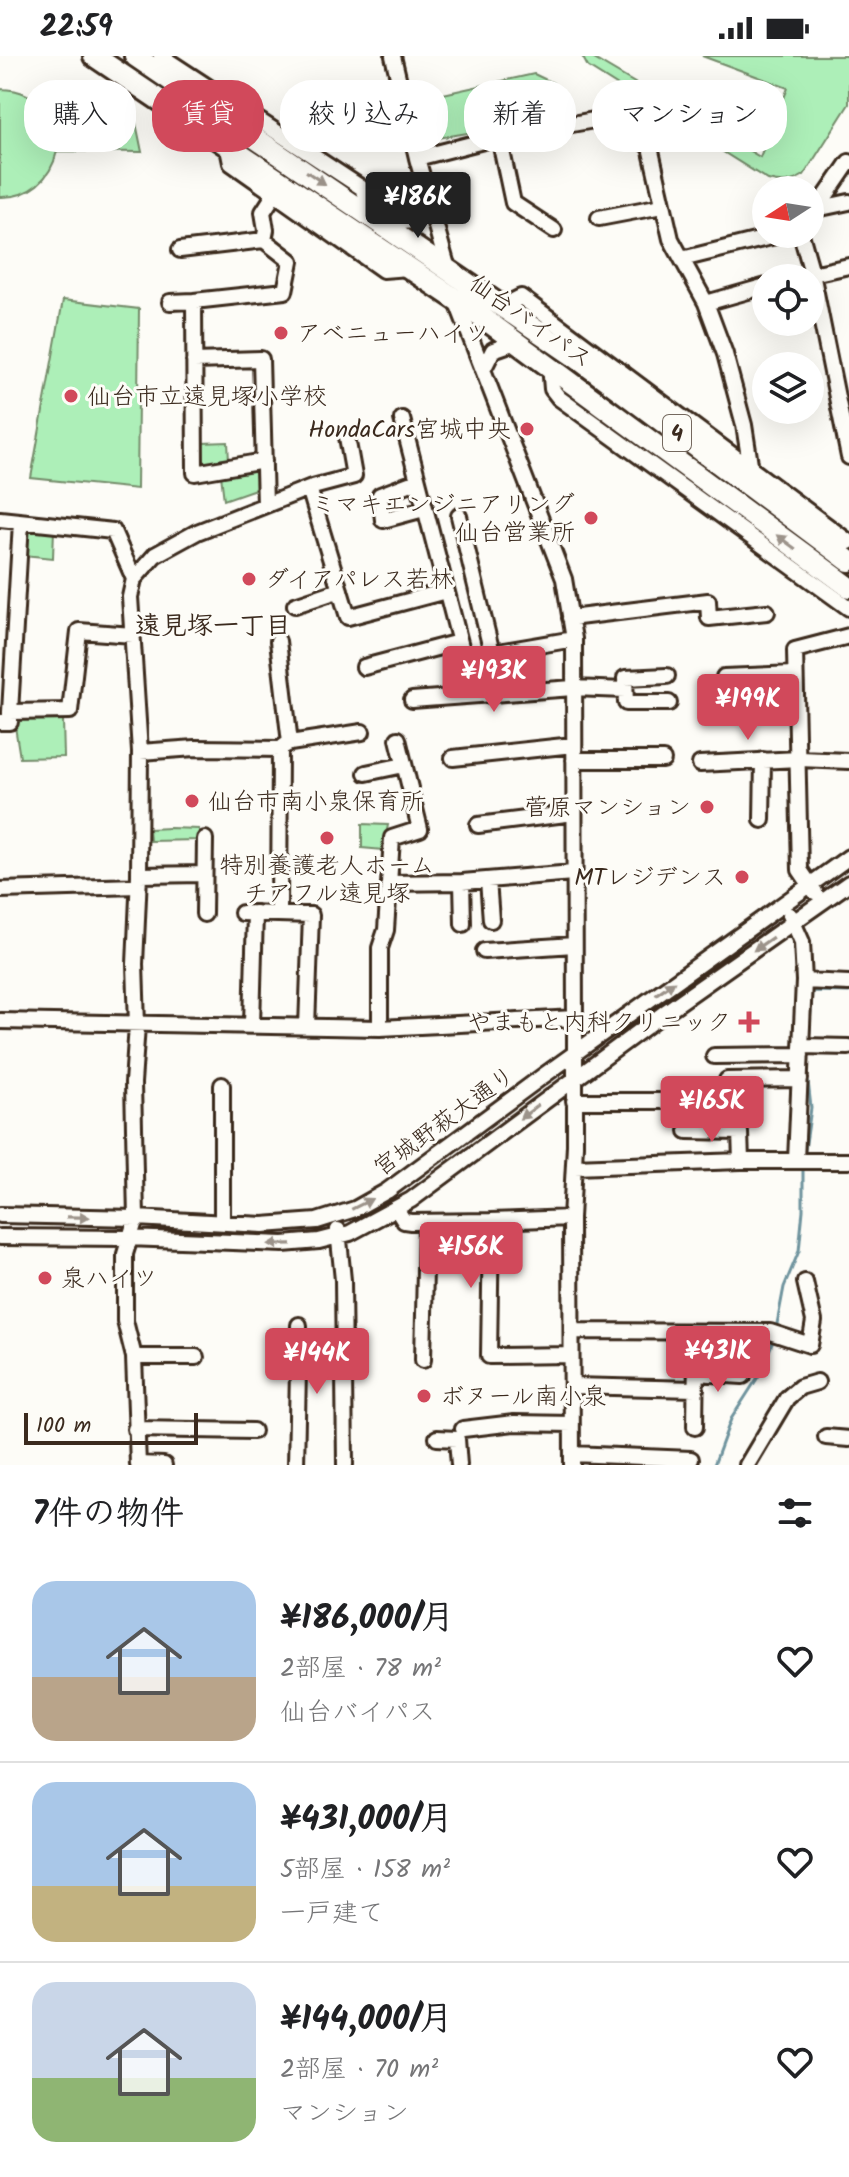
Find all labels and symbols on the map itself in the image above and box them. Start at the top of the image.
one-way arrow [305,170,327,185]
pin: ¥186K [362,172,474,240]
north arrow [752,176,824,248]
street label: 仙台バイパス [460,265,600,379]
place label: アベニューハイツ [297,315,489,354]
marker: アベニューハイツ [272,324,290,342]
place label: 仙台市立遠見塚小学校 [87,378,327,417]
marker: 仙台市立遠見塚小学校 [62,387,80,405]
place label: HondaCars宮城中央 [308,411,511,450]
road number: 4 [663,415,691,451]
marker: HondaCars宮城中央 [518,420,536,438]
place label: ミマキエンジニアリング 仙台営業所 [311,486,575,553]
marker: ミマキエンジニアリング 仙台営業所 [582,509,600,527]
one-way arrow [776,534,796,550]
place label: ダイアパレス若林 [265,561,453,600]
marker: ダイアパレス若林 [240,570,258,588]
district label: 遠見塚一丁目 [135,606,291,648]
pin: ¥193K [438,646,550,714]
pin: ¥199K [692,674,804,742]
place label: 仙台市南小泉保育所 [208,783,424,822]
place label: 菅原マンション [524,789,691,828]
marker: 仙台市南小泉保育所 [183,792,201,810]
marker: 菅原マンション [698,798,716,816]
marker: 特別養護老人ホーム チアフル遠見塚 [318,829,336,847]
place label: 特別養護老人ホーム チアフル遠見塚 [219,847,435,914]
place label: MTレジデンス [574,859,726,898]
marker: MTレジデンス [733,868,751,886]
one-way arrow [752,936,773,951]
one-way arrow [655,981,675,997]
place label: やまもと内科クリニック [467,1004,731,1043]
marker: やまもと内科クリニック [738,1011,760,1033]
street label: 宮城野萩大通り [365,1057,524,1187]
pin: ¥165K [656,1076,768,1144]
one-way arrow [519,1104,539,1120]
one-way arrow [351,1198,374,1211]
one-way arrow [66,1211,91,1223]
pin: ¥156K [415,1222,527,1290]
one-way arrow [267,1238,292,1250]
place label: 泉ハイツ [61,1260,157,1299]
marker: 泉ハイツ [36,1269,54,1287]
pin: ¥431K [662,1326,774,1394]
pin: ¥144K [261,1328,373,1396]
place label: ボヌール南小泉 [440,1378,607,1417]
marker: ボヌール南小泉 [415,1387,433,1405]
scale bar [24,1409,198,1445]

